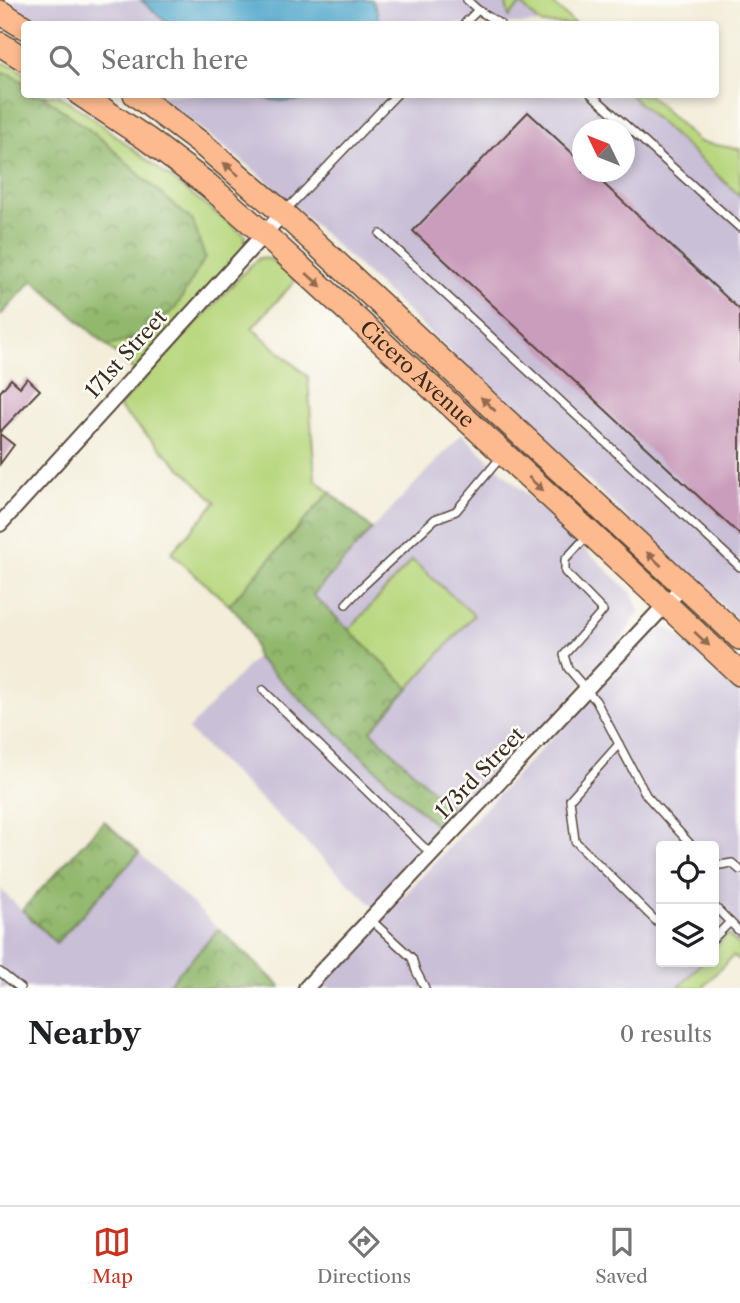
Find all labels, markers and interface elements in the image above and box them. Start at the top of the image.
search box [21,21,719,98]
icon: search [45,41,83,79]
text: Search here [101,44,248,76]
north arrow [572,119,635,182]
one-way arrow [222,162,239,177]
one-way arrow [305,272,322,288]
street label: 171st Street [80,304,172,403]
street label: Cicero Avenue [355,315,480,433]
one-way arrow [480,396,497,412]
one-way arrow [527,475,544,491]
one-way arrow [646,551,663,567]
one-way arrow [693,631,711,647]
street label: 173rd Street [430,721,530,823]
map controls [656,841,719,967]
button: locate [656,841,719,904]
button: layers [656,904,719,967]
text: Nearby [28,1015,141,1052]
text: 0 results [620,1020,712,1048]
tab: Map [92,1223,133,1288]
tab: Directions [317,1223,411,1288]
tab: Saved [595,1223,648,1288]

